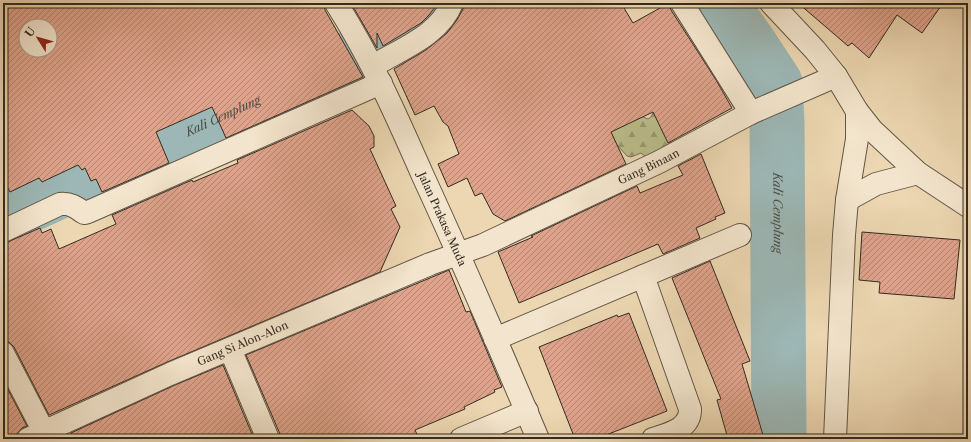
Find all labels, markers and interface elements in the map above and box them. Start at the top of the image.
north arrow [18,18,58,58]
text: U [22,24,38,40]
water label: Kali Cemplung [182,91,264,140]
street label: Gang Binaan [616,145,682,187]
street label: Jalan Prakasa Muda [414,168,470,268]
water label: Kali Cemplung [770,171,786,255]
street label: Gang Si Alon-Alon [195,318,290,369]

